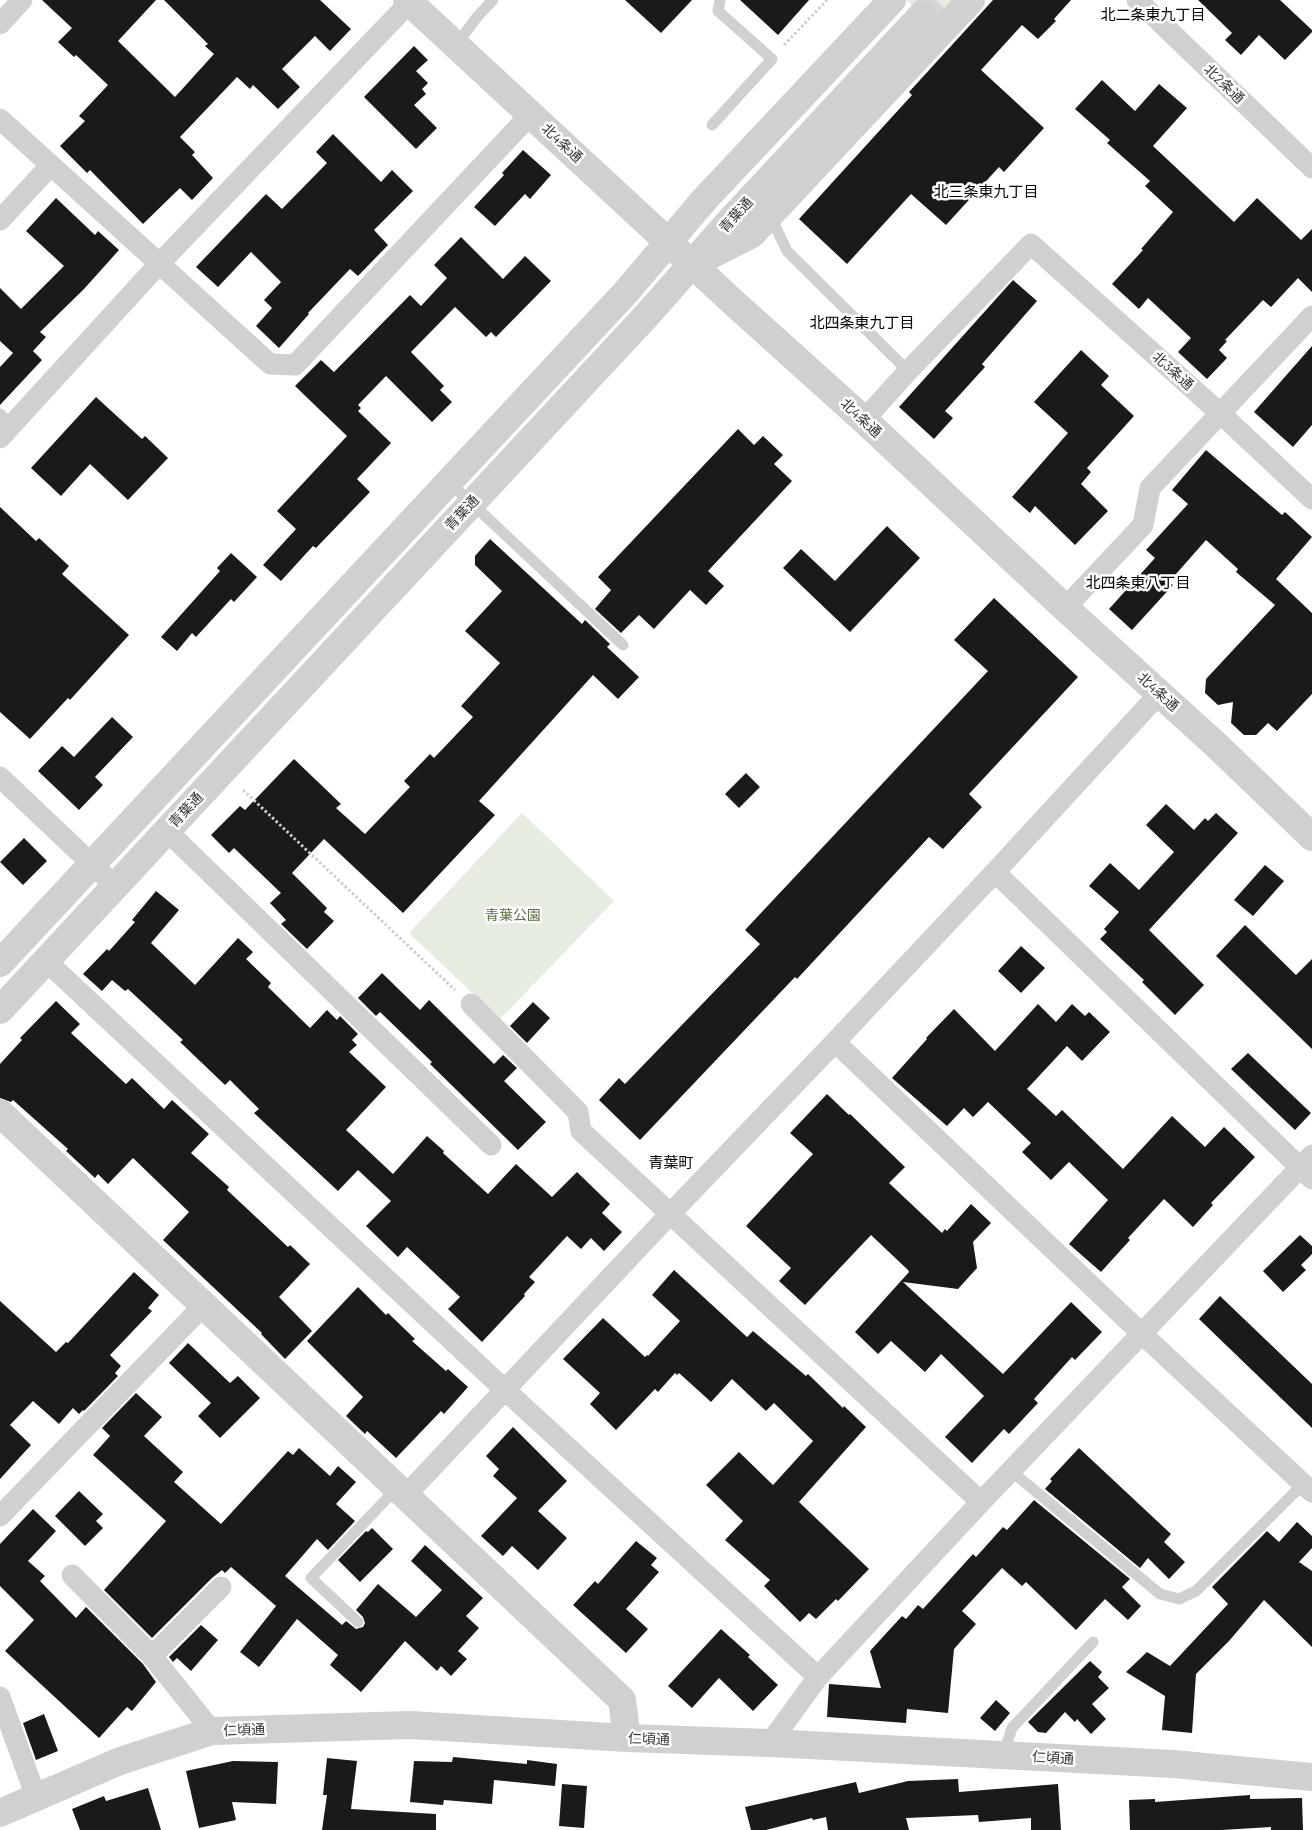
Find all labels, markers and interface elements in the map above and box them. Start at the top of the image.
district label: 北二条東九丁目 [1101,6,1205,24]
street label: 北2条通 [1200,61,1248,107]
street label: 北4条通 [538,120,586,166]
district label: 北三条東九丁目 [934,183,1038,201]
street label: 青葉通 [716,194,756,236]
district label: 北四条東九丁目 [810,314,914,332]
street label: 北3条通 [1149,348,1197,394]
street label: 北4条通 [837,395,885,441]
street label: 青葉通 [442,492,482,534]
district label: 北四条東八丁目 [1086,574,1190,592]
street label: 北4条通 [1134,669,1182,715]
street label: 青葉通 [166,789,206,831]
park label: 青葉公園 [485,907,541,923]
district label: 青葉町 [649,1154,693,1172]
street label: 仁頃通 [223,1721,265,1739]
street label: 仁頃通 [628,1730,670,1748]
street label: 仁頃通 [1032,1749,1074,1767]

